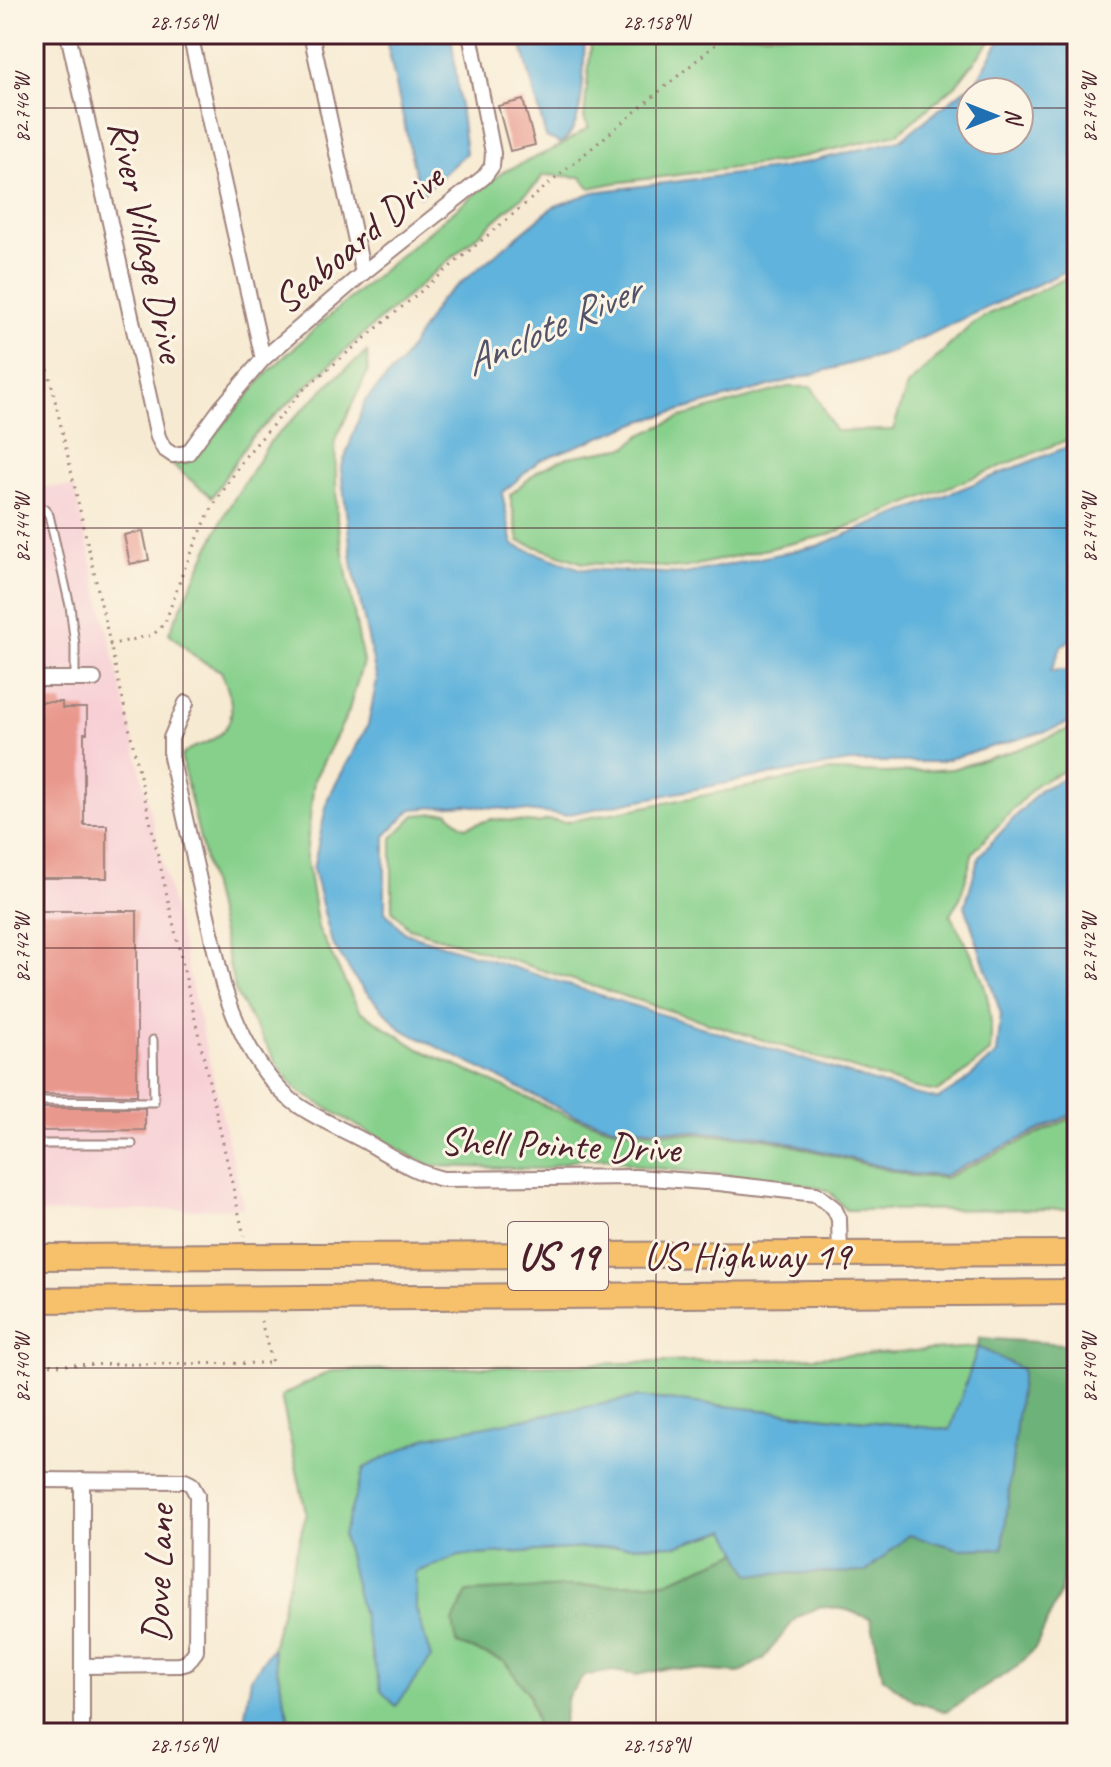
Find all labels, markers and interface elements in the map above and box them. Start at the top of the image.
text: 28.156°N [150,10,219,35]
text: 28.158°N [623,10,692,35]
text: 82.746°W [10,70,35,143]
text: 82.746°W [1077,70,1102,143]
north arrow [955,76,1035,156]
text: N [1000,109,1028,126]
street label: River Village Drive [97,116,198,369]
street label: Seaboard Drive [262,151,456,325]
water label: Anclote River [456,261,654,388]
text: 82.744°W [10,490,35,563]
text: 82.744°W [1077,490,1102,563]
text: 82.742°W [10,910,35,983]
text: 82.742°W [1077,910,1102,983]
street label: Shell Pointe Drive [439,1116,684,1174]
road number: US 19 [508,1222,608,1290]
street label: US Highway 19 [644,1231,853,1281]
text: 82.740°W [10,1330,35,1403]
text: 82.740°W [1077,1330,1102,1403]
street label: Dove Lane [131,1501,186,1644]
text: 28.156°N [150,1733,219,1758]
text: 28.158°N [623,1733,692,1758]

